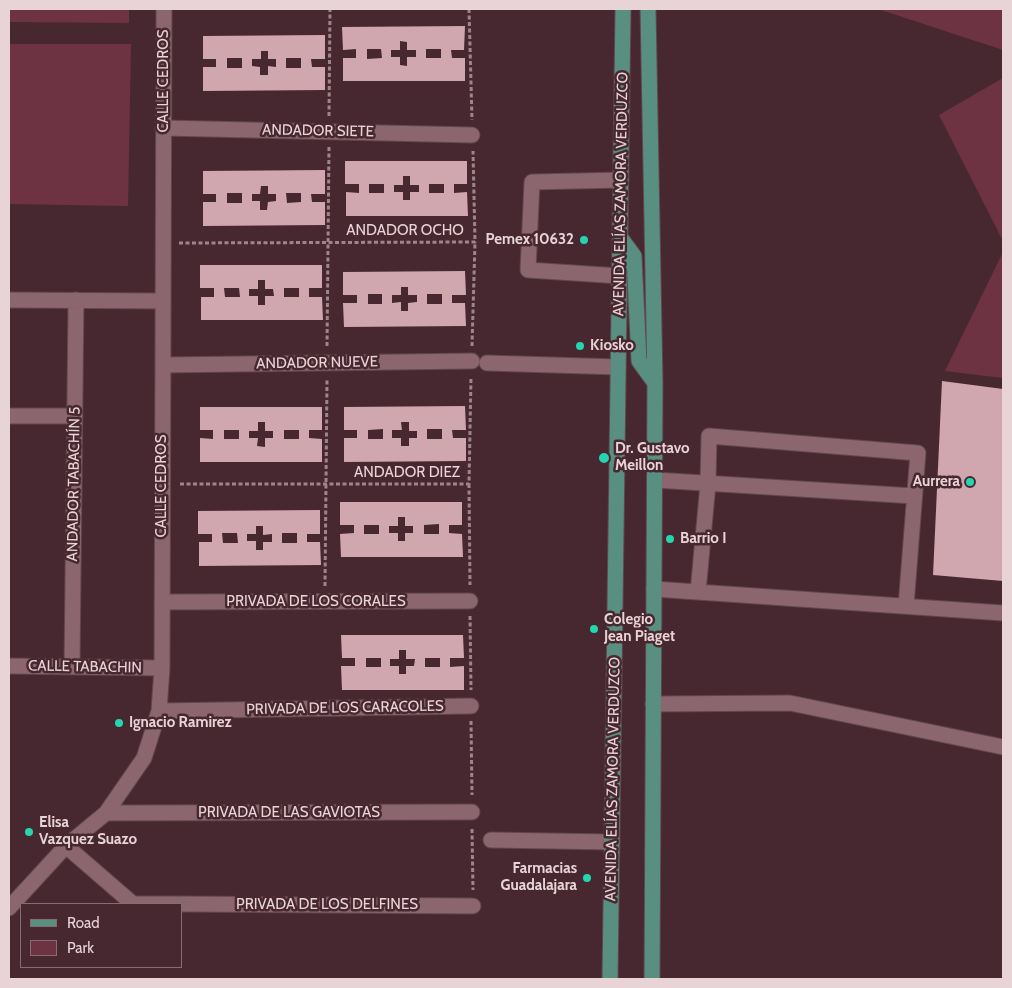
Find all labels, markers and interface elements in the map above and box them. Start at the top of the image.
street label: CALLE CEDROS [155,29,173,133]
street label: AVENIDA ELÍAS ZAMORA VERDUZCO [610,72,632,316]
street label: ANDADOR SIETE [262,121,374,141]
street label: ANDADOR OCHO [346,222,464,240]
place label: Pemex 10632 [486,231,574,249]
marker: Pemex 10632 [578,234,590,246]
place label: Kiosko [590,337,634,355]
marker: Kiosko [574,340,586,352]
street label: ANDADOR NUEVE [256,353,378,373]
street label: ANDADOR TABACHÍN 5 [64,406,84,562]
street label: CALLE CEDROS [153,434,171,538]
place label: Dr. Gustavo Meillon [615,440,690,475]
marker: Dr. Gustavo Meillon [597,451,611,465]
street label: ANDADOR DIEZ [354,464,460,482]
place label: Aurrera [913,473,960,491]
marker: Aurrera [964,476,976,488]
place label: Barrio I [680,530,727,548]
marker: Barrio I [664,533,676,545]
street label: PRIVADA DE LOS CORALES [226,593,406,611]
place label: Colegio Jean Piaget [604,611,675,646]
marker: Colegio Jean Piaget [588,623,600,635]
street label: CALLE TABACHIN [28,657,142,677]
street label: AVENIDA ELÍAS ZAMORA VERDUZCO [602,657,624,901]
street label: PRIVADA DE LOS CARACOLES [246,697,444,719]
place label: Ignacio Ramirez [129,714,232,732]
marker: Ignacio Ramirez [113,717,125,729]
street label: PRIVADA DE LAS GAVIOTAS [198,804,380,822]
place label: Elisa Vazquez Suazo [39,814,137,849]
marker: Elisa Vazquez Suazo [23,826,35,838]
place label: Farmacias Guadalajara [501,860,577,895]
marker: Farmacias Guadalajara [581,872,593,884]
street label: PRIVADA DE LOS DELFINES [236,896,418,914]
legend [20,903,182,968]
text: Road [67,914,100,932]
text: Park [67,939,94,957]

